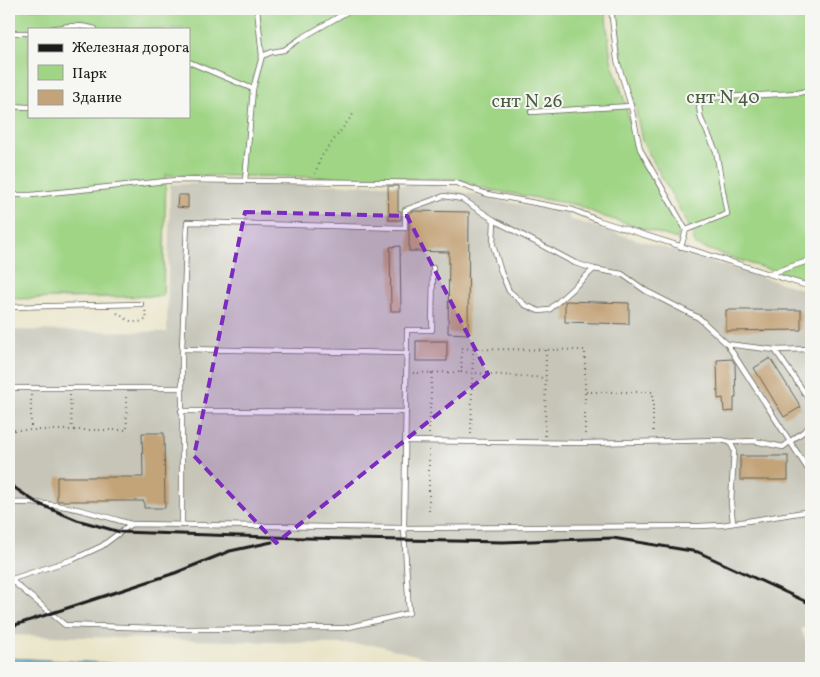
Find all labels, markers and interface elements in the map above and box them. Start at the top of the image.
legend [28,28,190,118]
text: Железная дорога [72,38,189,59]
text: Парк [72,64,107,85]
park label: снт N 40 [686,85,760,111]
text: Здание [72,88,122,109]
park label: снт N 26 [491,89,563,115]

